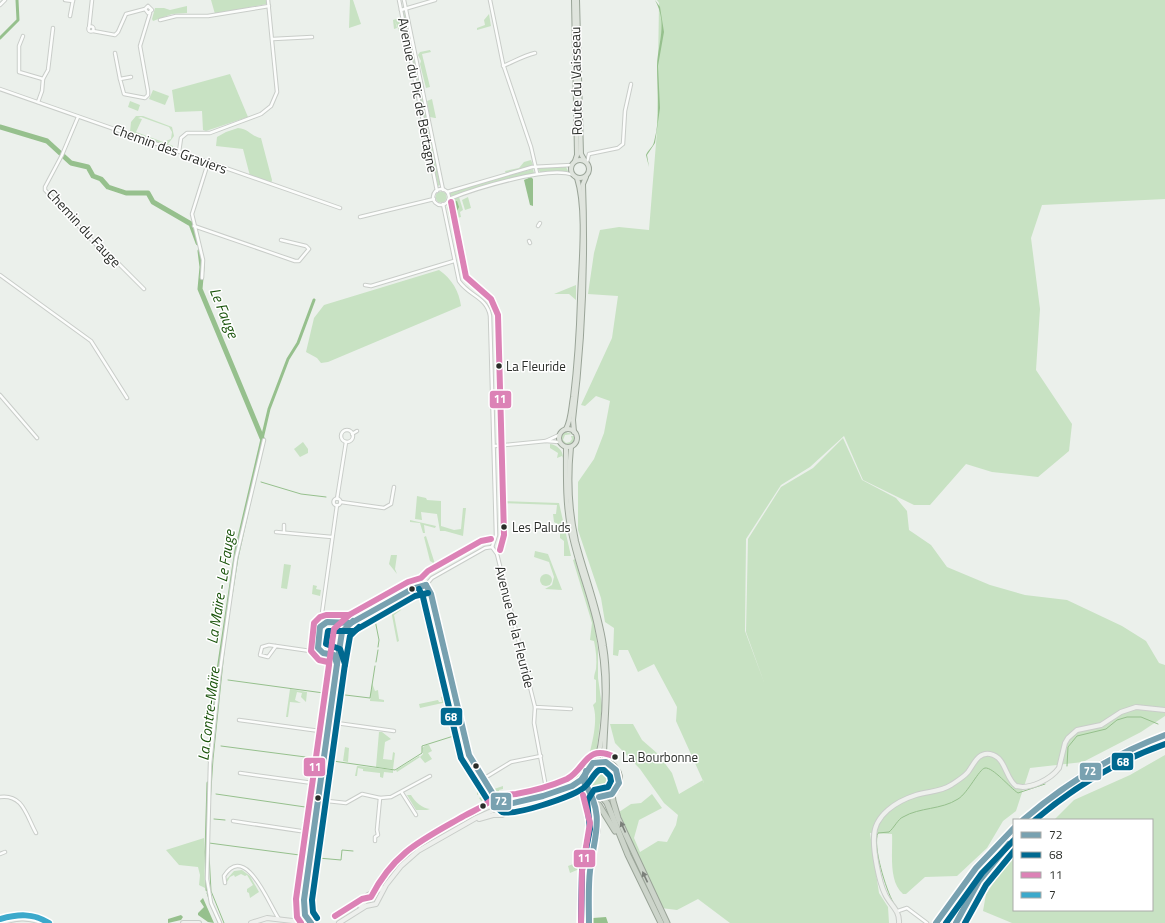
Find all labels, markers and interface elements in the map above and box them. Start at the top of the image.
street label: Avenue du Pic de Bertagne [393,16,444,174]
street label: Route du Vaisseau [564,26,587,136]
street label: Chemin des Graviers [110,118,230,179]
street label: Chemin du Fauge [42,184,127,272]
water label: Le Fauge [204,284,245,342]
place label: La Fleuride [506,356,566,376]
marker: La Fleuride [494,361,504,371]
line badge: 11 [489,390,512,409]
text: 11 [494,391,506,407]
place label: Les Paluds [512,517,571,537]
marker: Les Paluds [499,522,509,532]
water label: La Maïre - Le Fauge [200,527,241,646]
street label: Avenue de la Fleuride [490,564,541,690]
unlabelled marker [407,584,417,594]
water label: La Contre-Maïre [191,665,226,762]
line badge: 68 [440,707,463,726]
text: 68 [445,709,457,725]
place label: La Bourbonne [622,747,698,767]
marker: La Bourbonne [610,752,620,762]
line badge: 68 [1111,752,1134,771]
text: 68 [1117,754,1129,770]
line badge: 11 [303,757,326,777]
text: 11 [309,759,321,775]
unlabelled marker [471,761,481,771]
line badge: 72 [1079,762,1102,781]
text: 72 [1084,763,1096,779]
line badge: 72 [490,792,512,811]
unlabelled marker [313,793,323,803]
text: 72 [495,793,507,809]
unlabelled marker [478,801,488,811]
legend [1013,819,1153,911]
one-way arrow [619,821,626,833]
text: 72 [1049,825,1062,844]
text: 68 [1049,845,1063,864]
line badge: 11 [573,849,596,868]
text: 11 [578,850,590,866]
text: 11 [1049,865,1062,884]
one-way arrow [642,871,648,882]
text: 7 [1049,885,1056,904]

